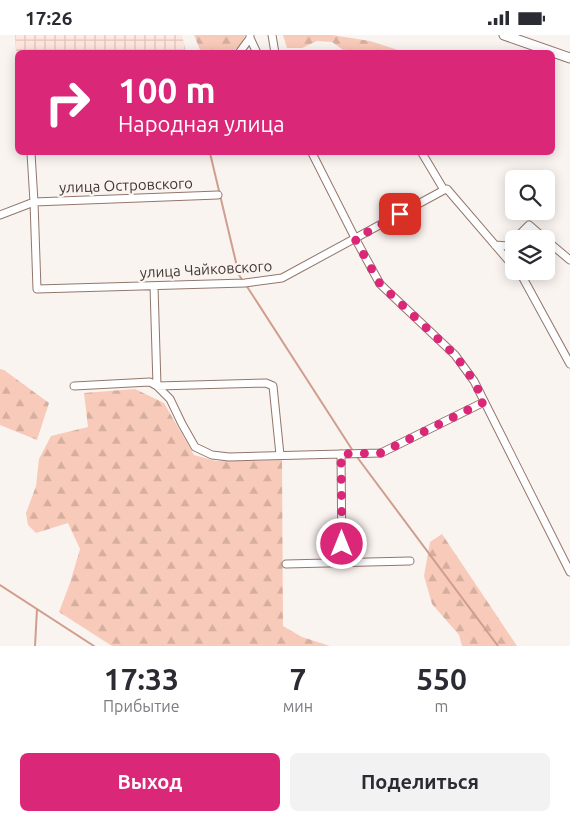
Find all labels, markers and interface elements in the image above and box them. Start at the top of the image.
text: 17:26 [25,7,73,29]
icon: right [35,70,100,135]
text: 100 m [118,70,216,110]
text: Народная улица [118,111,285,136]
map controls [505,170,555,280]
button: search [505,170,555,220]
street label: улица Островского [59,174,193,196]
pin [379,193,421,235]
icon: arrive [386,200,414,228]
button: layers [505,230,555,280]
street label: улица Чайковского [139,257,273,281]
position arrow [315,517,367,569]
text: 17:33 [104,662,179,696]
text: 7 [289,662,306,696]
text: 550 [416,662,467,696]
text: Прибытие [103,697,180,715]
text: мин [283,697,313,715]
text: m [435,697,448,715]
button: Выход [20,753,280,811]
button: Поделиться [290,753,550,811]

